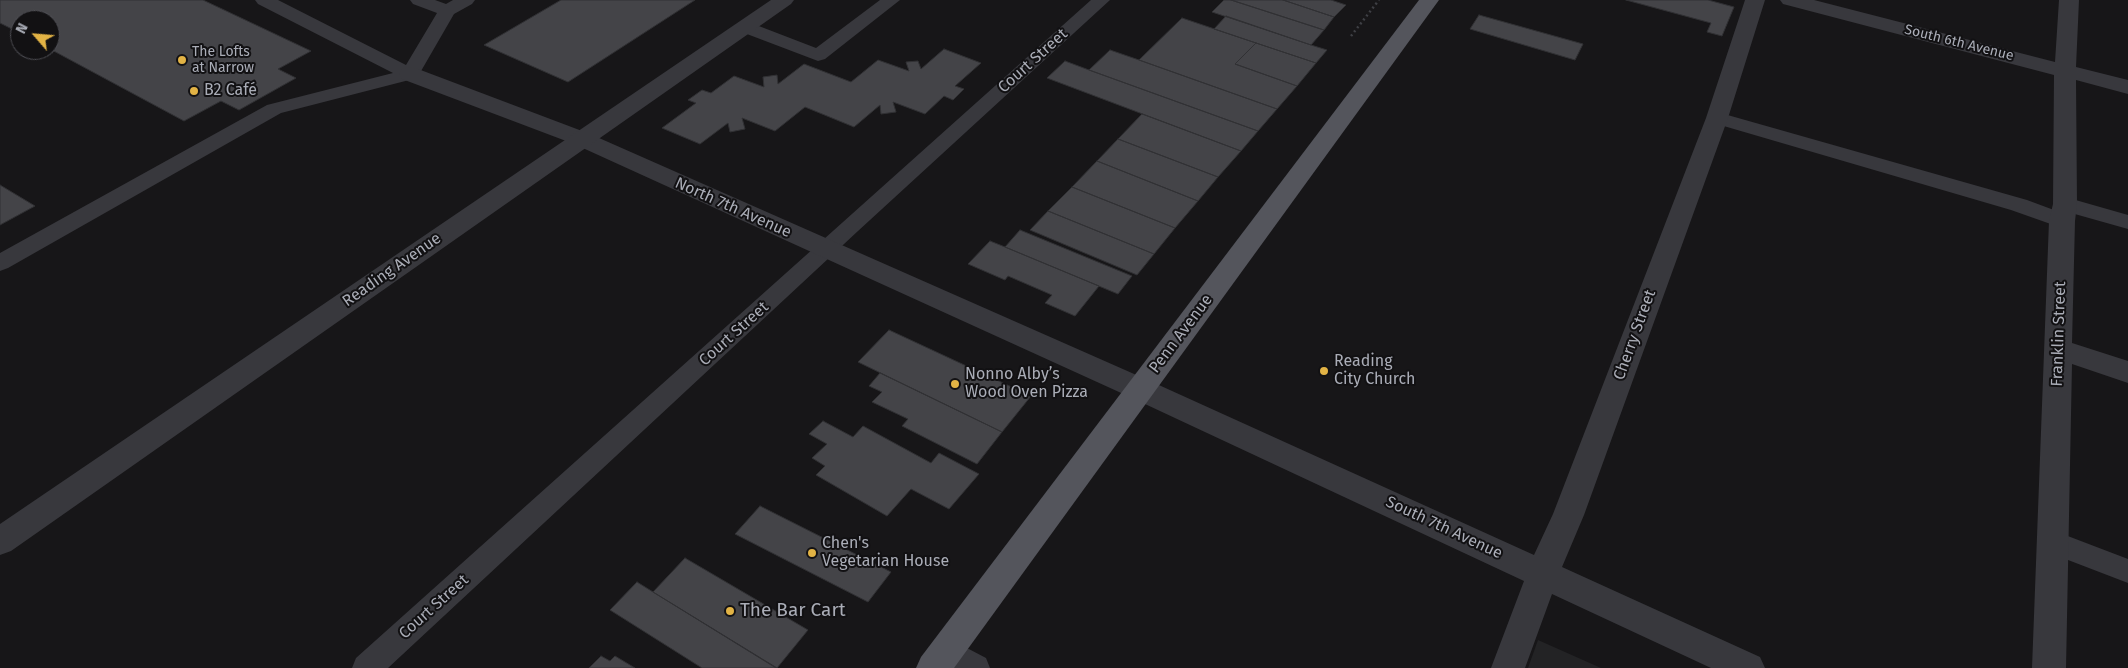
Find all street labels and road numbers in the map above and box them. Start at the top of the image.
street label: South 6th Avenue [1903,21,2015,65]
street label: Court Street [994,25,1072,97]
street label: North 7th Avenue [672,174,794,242]
street label: Reading Avenue [339,229,445,311]
street label: Franklin Street [2048,281,2070,387]
street label: Cherry Street [1610,287,1660,383]
street label: Penn Avenue [1145,291,1217,377]
street label: Court Street [695,298,773,370]
street label: South 7th Avenue [1383,493,1505,563]
street label: Court Street [395,571,473,643]

